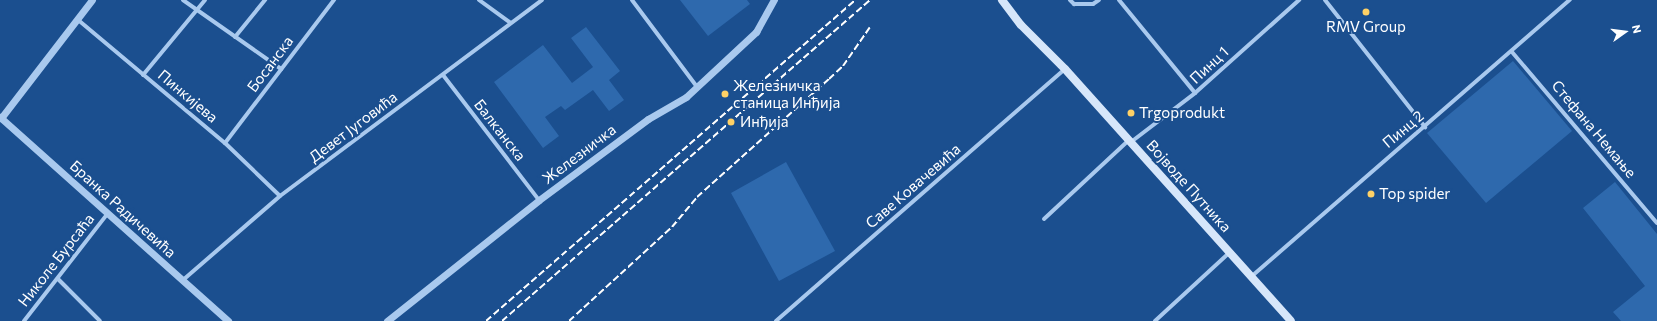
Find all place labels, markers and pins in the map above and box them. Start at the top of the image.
marker: RMV Group [1361,7,1371,17]
place label: RMV Group [1326,18,1406,36]
place label: Железничка станица Инђија [733,76,840,111]
marker: Железничка станица Инђија [720,89,730,99]
place label: Trgoprodukt [1139,104,1225,122]
marker: Trgoprodukt [1126,108,1136,118]
place label: Инђија [740,113,789,131]
marker: Инђија [725,116,737,128]
place label: Top spider [1379,185,1450,203]
marker: Top spider [1366,189,1376,199]

